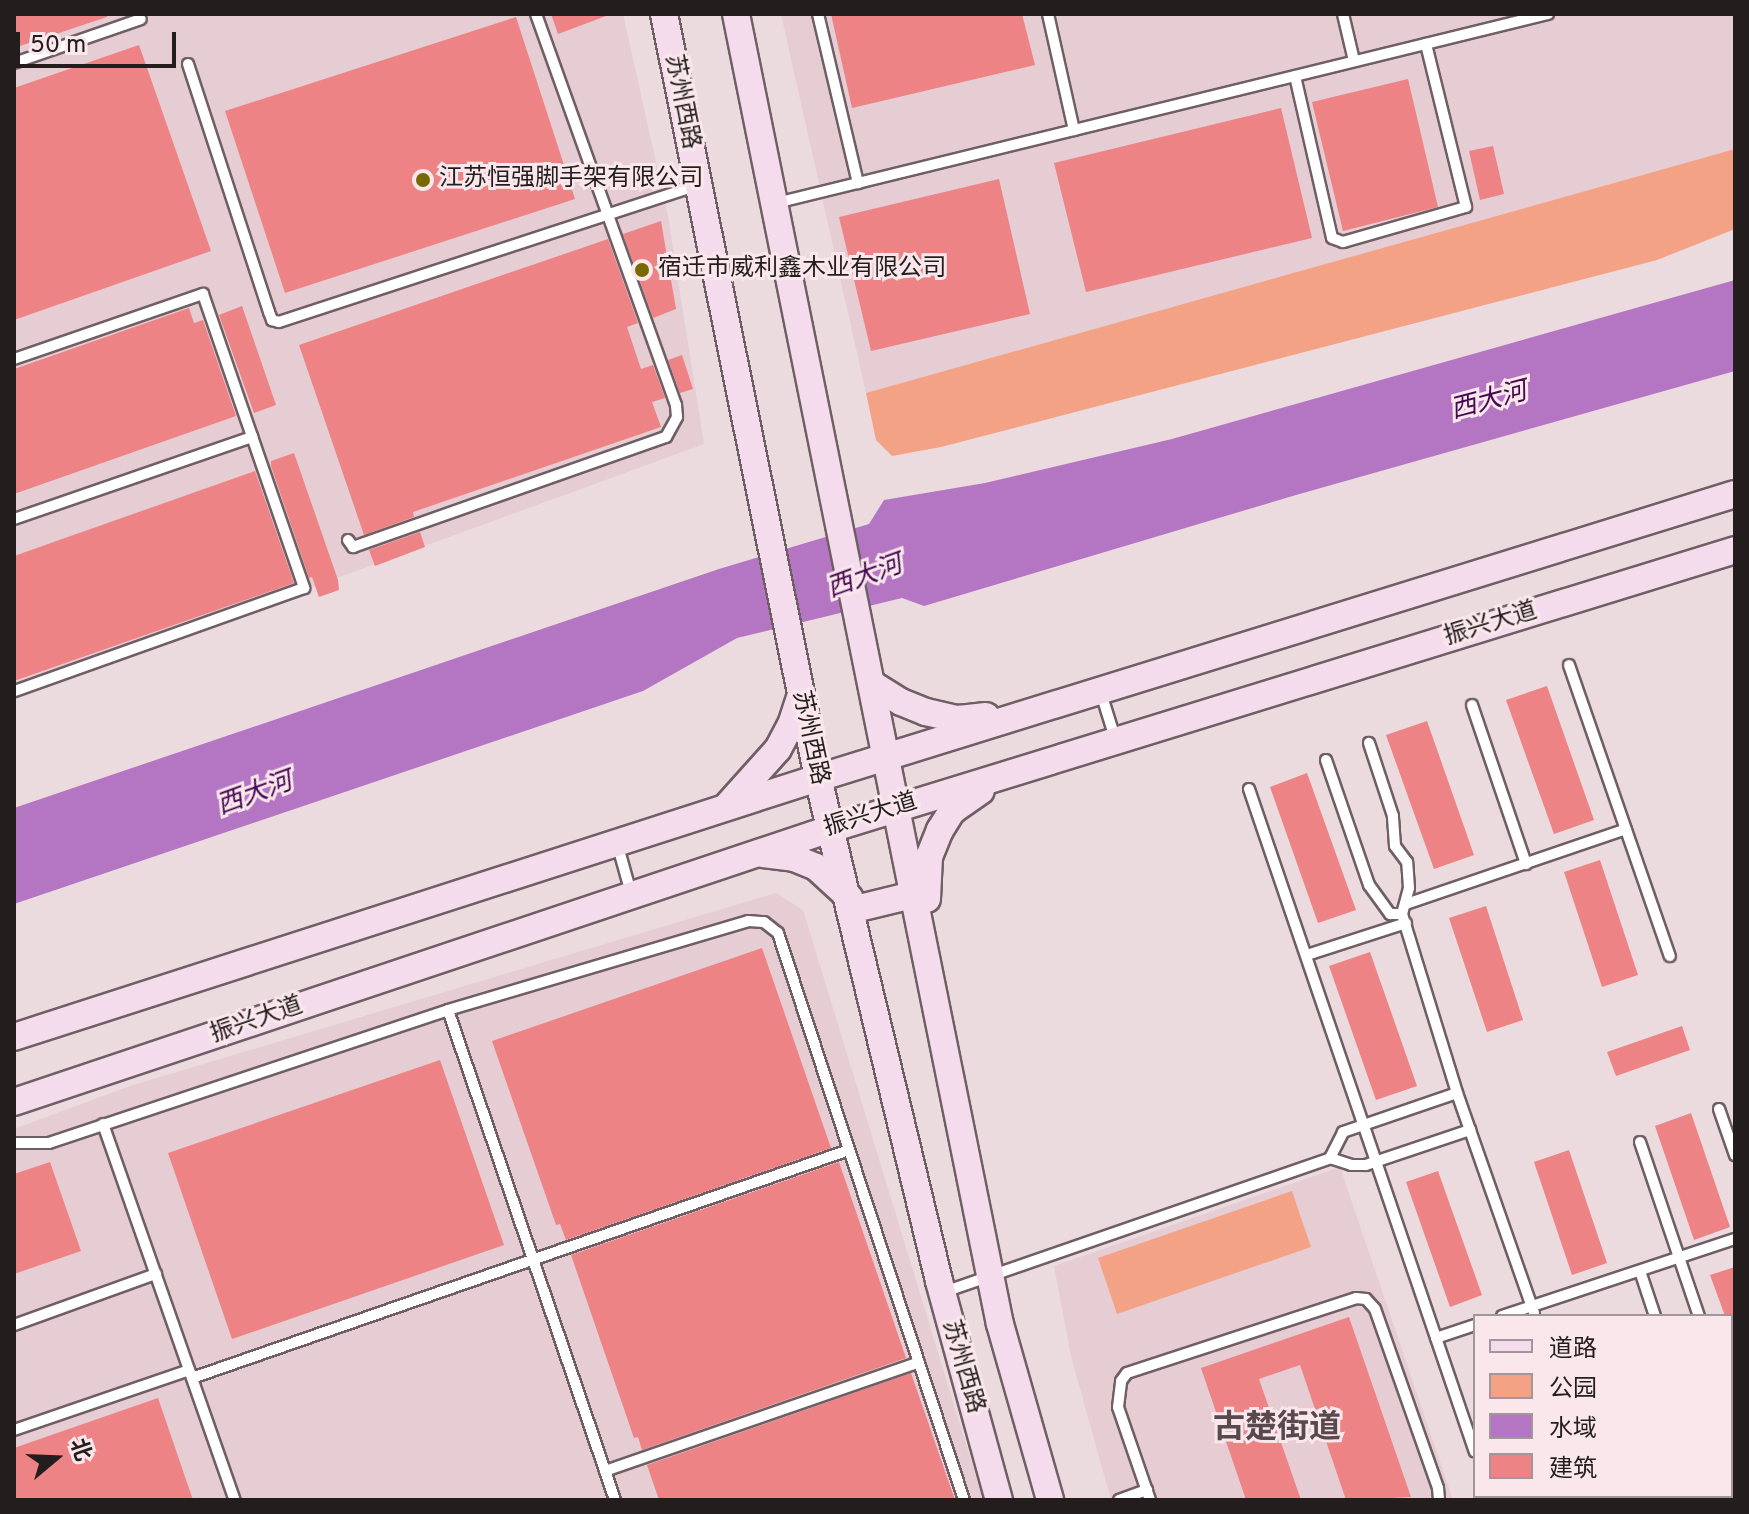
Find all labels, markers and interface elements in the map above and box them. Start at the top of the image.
scale bar [20,16,180,66]
text: 50 m [30,31,86,61]
street label: 苏州西路 [658,52,704,152]
place label: 江苏恒强脚手架有限公司 [439,166,703,194]
marker: 江苏恒强脚手架有限公司 [414,171,432,189]
place label: 宿迁市威利鑫木业有限公司 [658,256,946,284]
marker: 宿迁市威利鑫木业有限公司 [633,261,651,279]
water label: 西大河 [1447,377,1531,427]
water label: 西大河 [823,550,907,606]
street label: 振兴大道 [1441,597,1541,653]
street label: 苏州西路 [785,688,833,788]
water label: 西大河 [213,767,297,823]
street label: 振兴大道 [821,788,921,844]
street label: 振兴大道 [207,992,307,1050]
legend [1473,1314,1733,1498]
street label: 苏州西路 [935,1317,989,1417]
text: 道路 [1549,1335,1597,1365]
text: 公园 [1549,1375,1597,1405]
district label: 古楚街道 [1213,1410,1341,1448]
text: 水域 [1549,1415,1597,1445]
north arrow [16,1418,96,1498]
text: 北 [63,1435,96,1465]
text: 建筑 [1549,1455,1597,1485]

